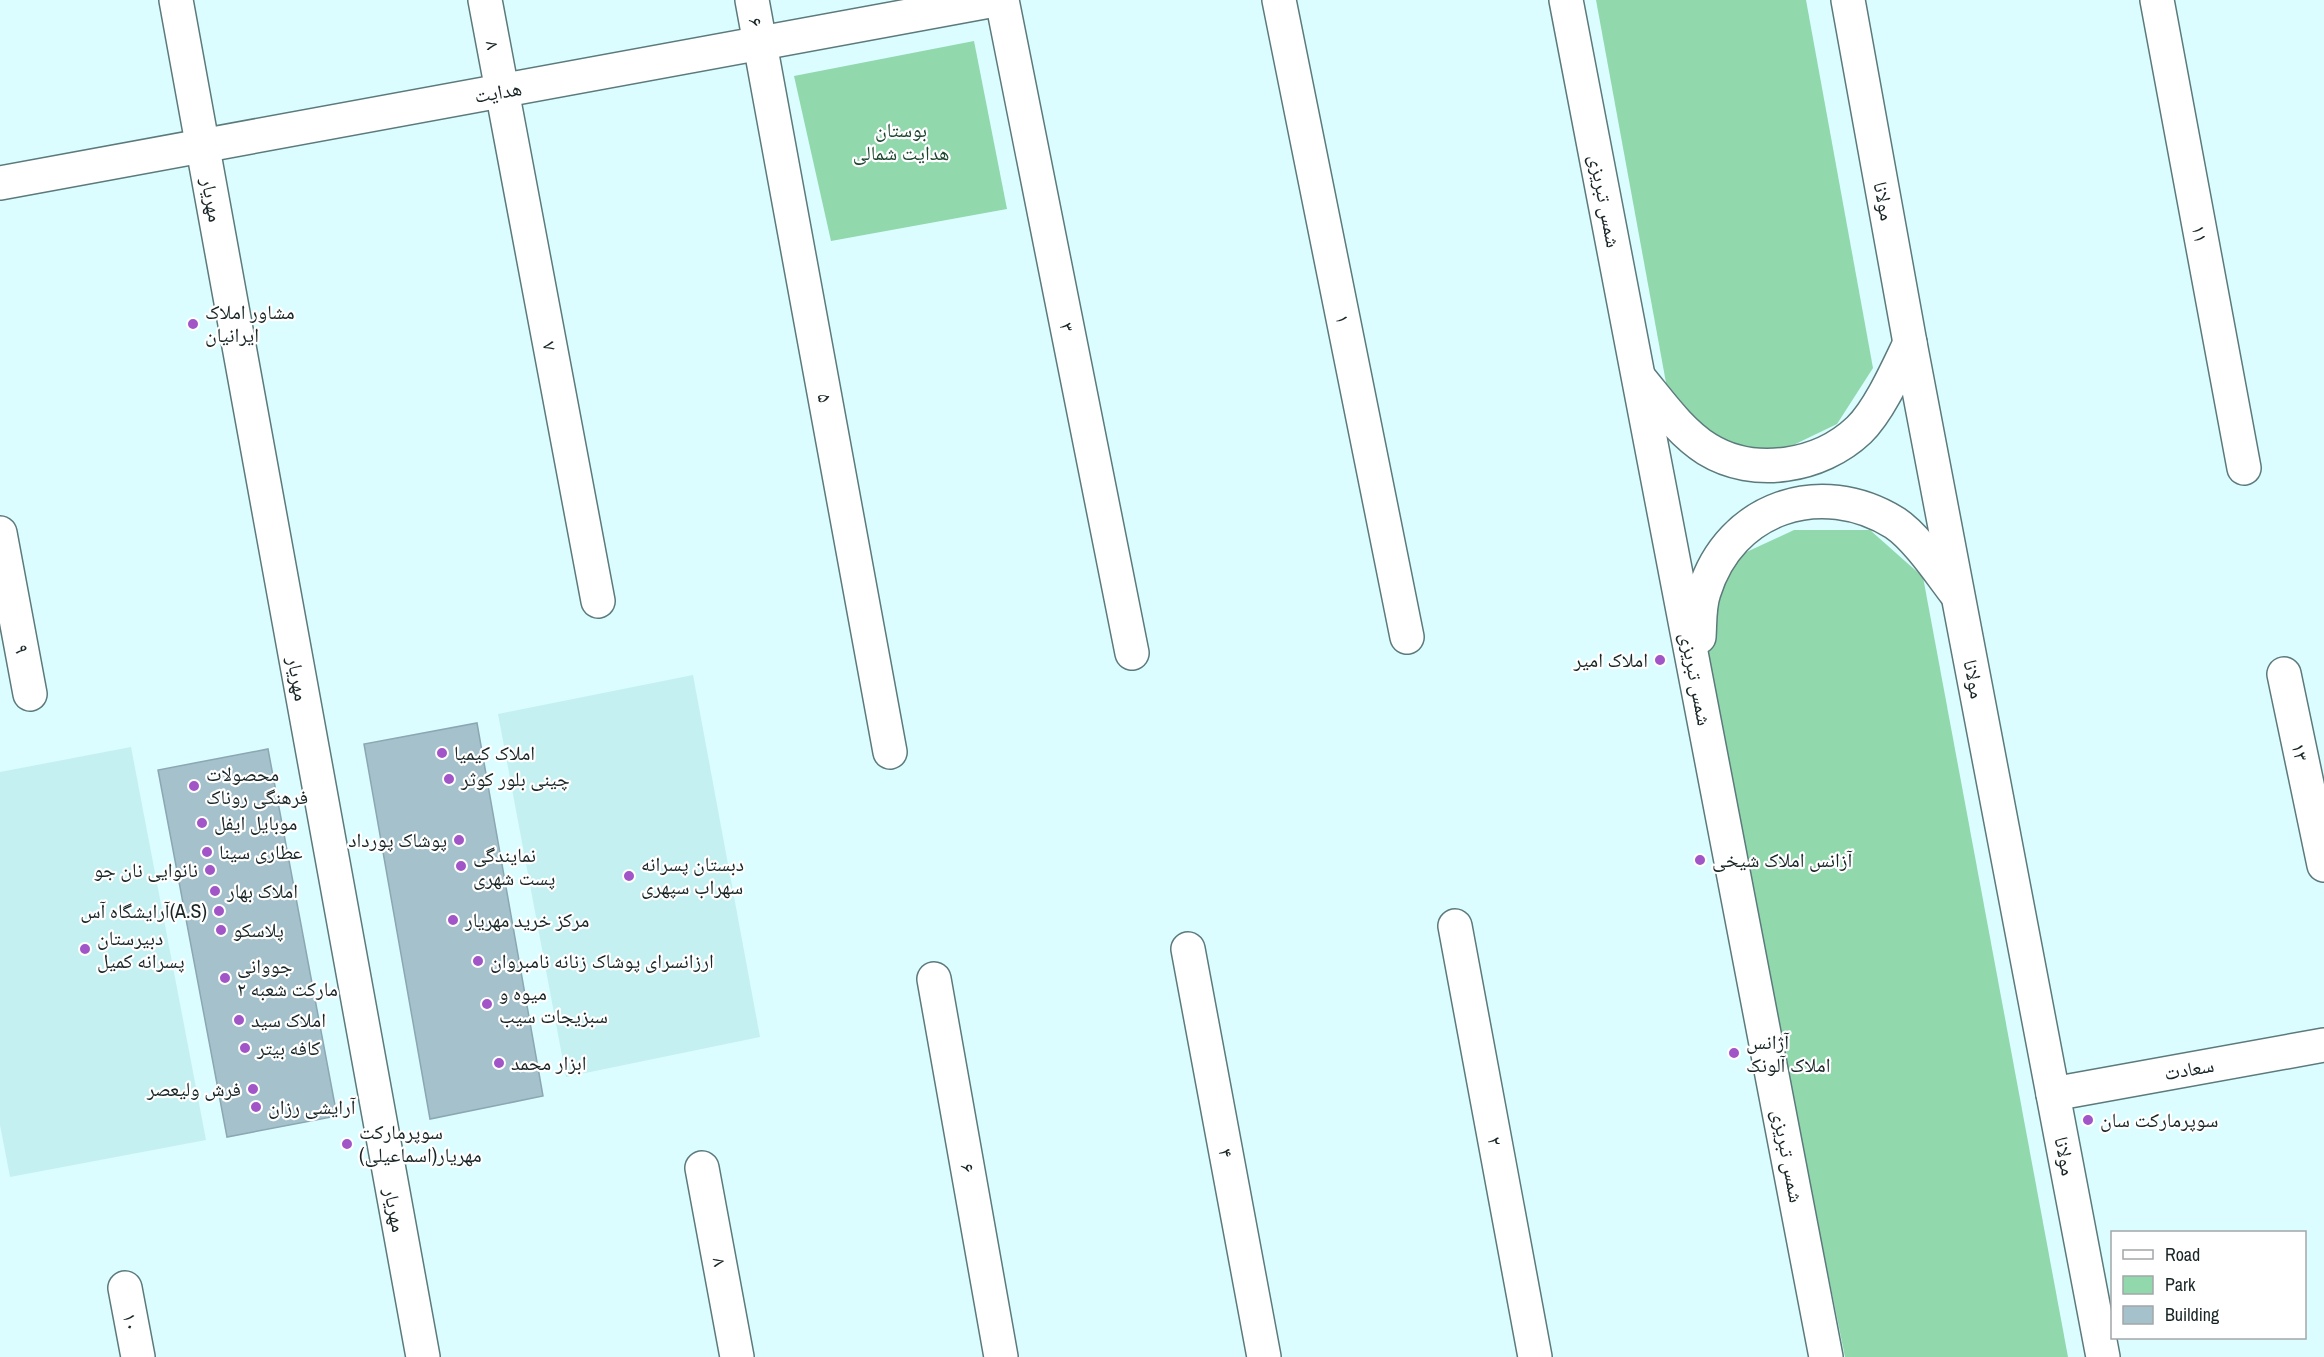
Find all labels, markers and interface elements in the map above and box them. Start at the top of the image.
street label: ۶ [742,15,771,29]
street label: ۸ [479,38,508,52]
street label: هدایت [472,74,524,109]
park label: بوستان هدایت شمالی [853,116,949,166]
street label: شمس تبریزی [1583,152,1628,250]
street label: مهریار [195,175,230,224]
street label: مولانا [1867,179,1902,223]
street label: ۱۱ [2186,223,2215,245]
place label: مشاور املاک ایرانیان [205,298,295,348]
street label: ۱ [1329,312,1358,326]
marker: مشاور املاک ایرانیان [186,317,200,331]
street label: ۳ [1053,320,1082,334]
street label: ۷ [536,339,565,353]
street label: ۵ [811,391,840,405]
street label: شمس تبریزی [1674,630,1719,728]
street label: ۹ [8,642,37,656]
place label: املاک امیر [1573,646,1648,673]
marker: املاک امیر [1653,653,1667,667]
street label: مهریار [281,654,316,703]
street label: مولانا [1957,657,1992,701]
place label: املاک کیمیا [454,739,535,766]
street label: ۱۳ [2285,740,2316,764]
marker: املاک کیمیا [435,746,449,760]
place label: محصولات فرهنگی روناک [206,760,308,810]
place label: چینی بلور کوثر [460,765,570,792]
marker: چینی بلور کوثر [442,772,456,786]
marker: محصولات فرهنگی روناک [187,779,201,793]
place label: موبایل ایفل [214,809,297,836]
marker: موبایل ایفل [195,816,209,830]
place label: پوشاک پورداد [348,826,447,853]
marker: پوشاک پورداد [452,833,466,847]
place label: عطاری سینا [219,838,303,865]
place label: نمایندگی پست شهری [473,841,555,891]
marker: عطاری سینا [200,845,214,859]
place label: آزانس املاک شیخی [1712,846,1853,873]
place label: دبستان پسرانه سهراب سپهری [641,850,744,900]
marker: آزانس املاک شیخی [1693,853,1707,867]
place label: نانوایی نان جو [94,856,198,883]
marker: نمایندگی پست شهری [454,859,468,873]
marker: نانوایی نان جو [203,863,217,877]
marker: دبستان پسرانه سهراب سپهری [622,869,636,883]
place label: املاک بهار [226,877,298,904]
marker: املاک بهار [208,884,222,898]
place label: آرایشگاه آس(A.S) [80,897,207,924]
marker: آرایشگاه آس(A.S) [212,904,226,918]
place label: مرکز خرید مهریار [464,906,589,933]
marker: مرکز خرید مهریار [446,913,460,927]
place label: پلاسکو [233,916,284,943]
marker: پلاسکو [214,923,228,937]
place label: دبیرستان پسرانه کمیل [97,924,185,974]
marker: دبیرستان پسرانه کمیل [78,942,92,956]
place label: ارزانسرای پوشاک زنانه نامبروان [490,947,714,974]
place label: جووانی مارکت شعبه ۲ [237,952,338,1002]
marker: ارزانسرای پوشاک زنانه نامبروان [471,954,485,968]
marker: جووانی مارکت شعبه ۲ [218,971,232,985]
place label: میوه و سبزیجات سیب [499,979,608,1029]
marker: میوه و سبزیجات سیب [480,997,494,1011]
place label: املاک سید [251,1006,326,1033]
marker: املاک سید [232,1013,246,1027]
place label: آژانس املاک آلونک [1746,1028,1830,1078]
place label: کافه بیتر [256,1034,320,1061]
marker: کافه بیتر [238,1041,252,1055]
marker: آژانس املاک آلونک [1727,1046,1741,1060]
place label: ابزار محمد [511,1049,587,1076]
street label: سعادت [2162,1051,2216,1086]
marker: ابزار محمد [492,1056,506,1070]
place label: فرش ولیعصر [146,1075,241,1102]
marker: فرش ولیعصر [246,1082,260,1096]
place label: آرایشی رزان [268,1093,356,1120]
marker: آرایشی رزان [249,1100,263,1114]
place label: سوپرمارکت سان [2100,1106,2219,1133]
street label: شمس تبریزی [1766,1107,1811,1205]
marker: سوپرمارکت سان [2081,1113,2095,1127]
place label: سوپرمارکت مهریار(اسماعیلی) [359,1118,482,1168]
street label: ۲ [1481,1134,1510,1148]
street label: مولانا [2048,1134,2083,1178]
marker: سوپرمارکت مهریار(اسماعیلی) [340,1137,354,1151]
street label: ۴ [1212,1146,1241,1160]
street label: ۶ [954,1161,983,1175]
street label: مهریار [378,1185,413,1234]
legend [2111,1231,2306,1339]
text: Road [2165,1242,2200,1267]
street label: ۸ [706,1255,735,1269]
text: Park [2165,1272,2196,1297]
text: Building [2165,1302,2220,1327]
street label: ۱۰ [117,1311,146,1333]

